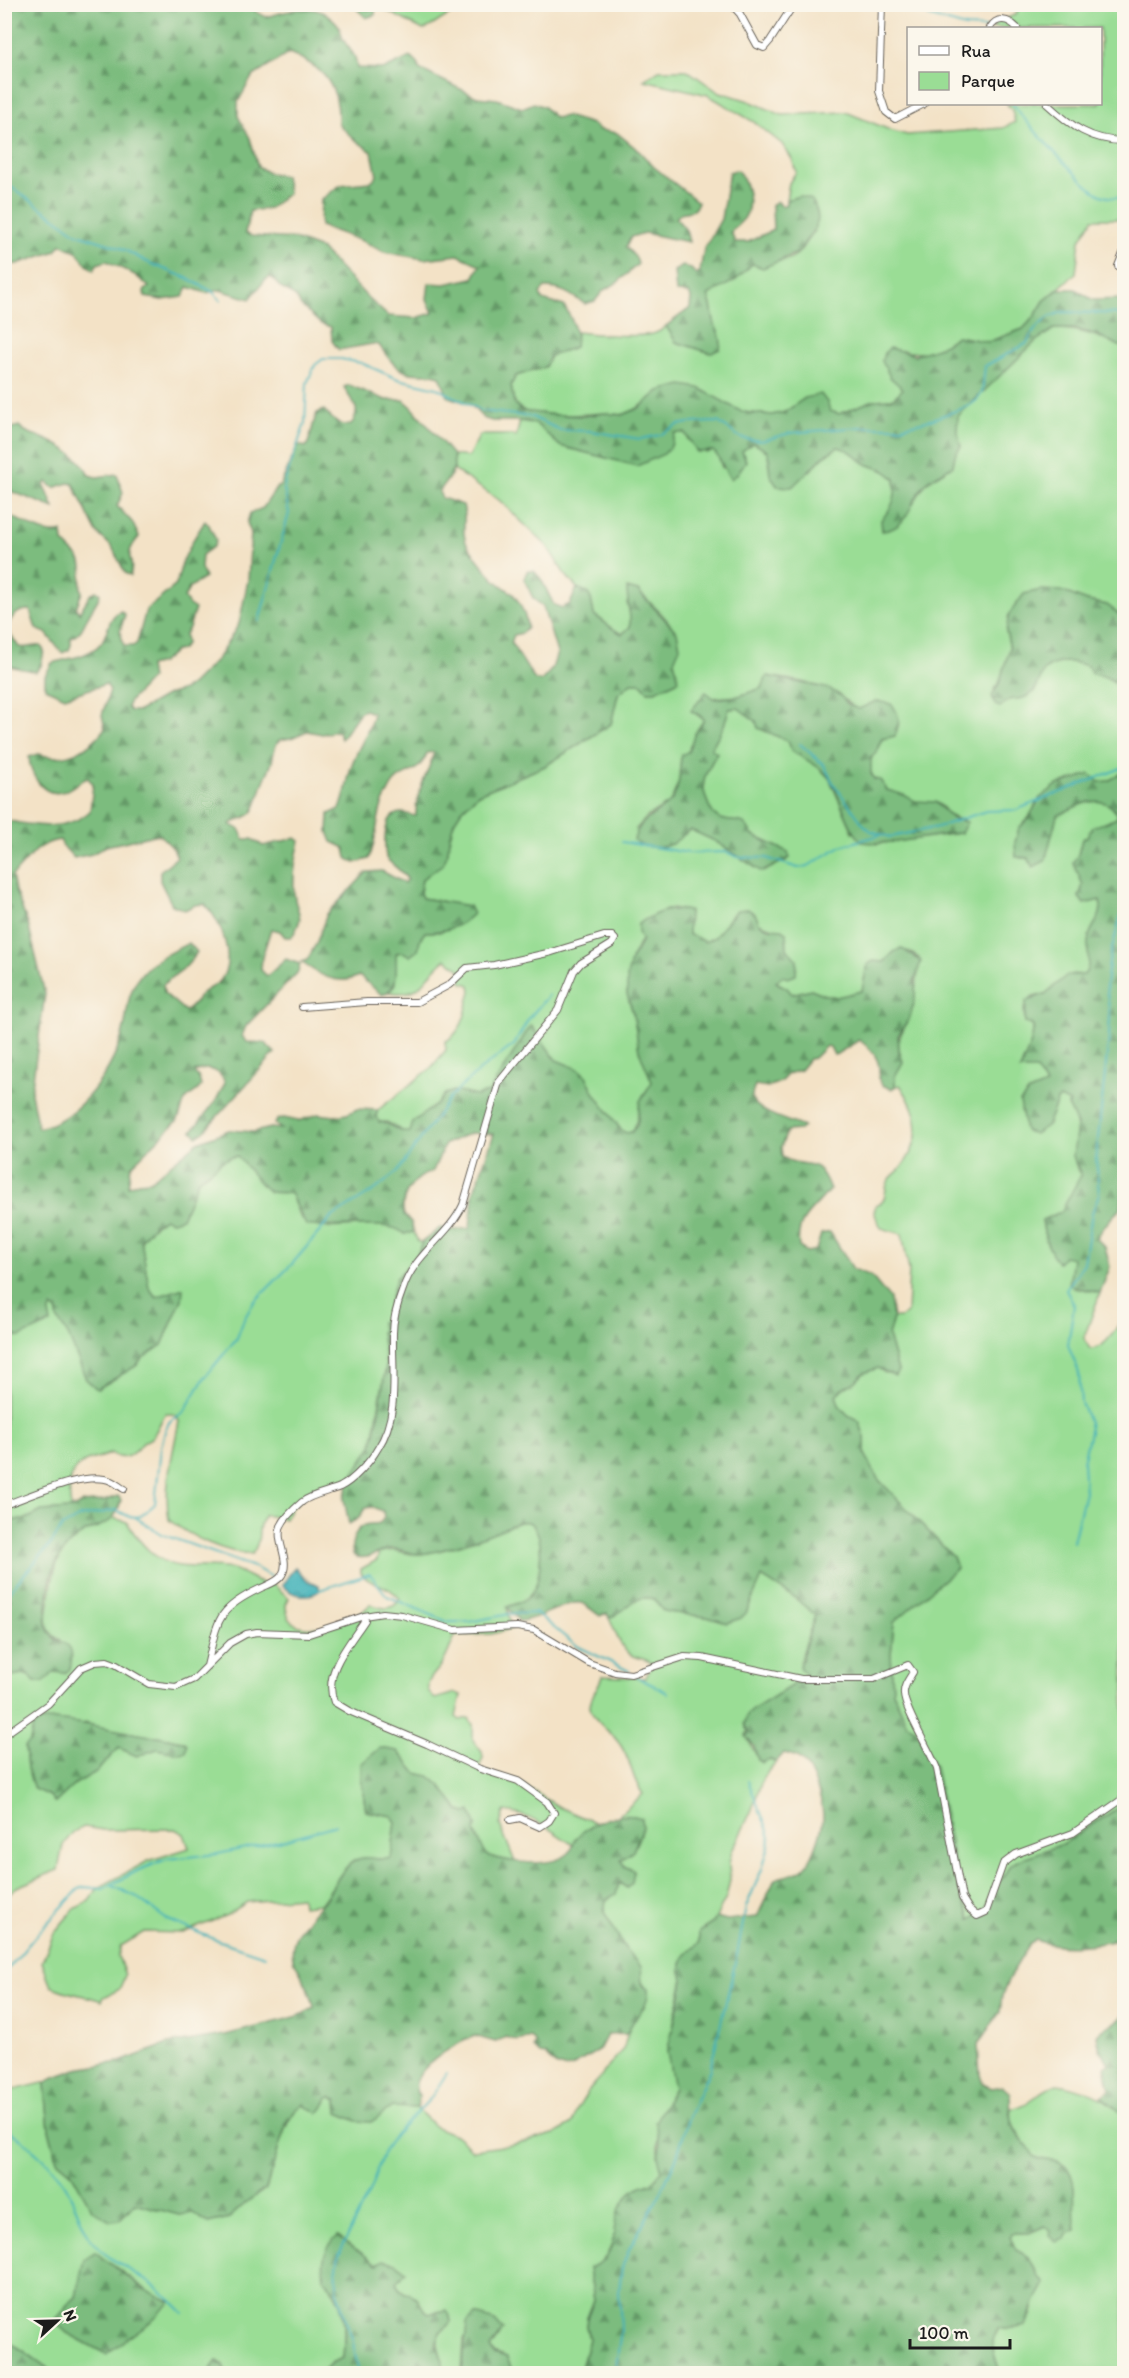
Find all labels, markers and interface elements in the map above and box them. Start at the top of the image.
legend [907,27,1102,105]
text: Rua [961,40,991,62]
text: Parque [961,70,1015,92]
north arrow [27,2291,87,2351]
text: N [60,2307,81,2324]
scale bar [910,2312,1010,2350]
text: 100 m [919,2322,969,2344]

